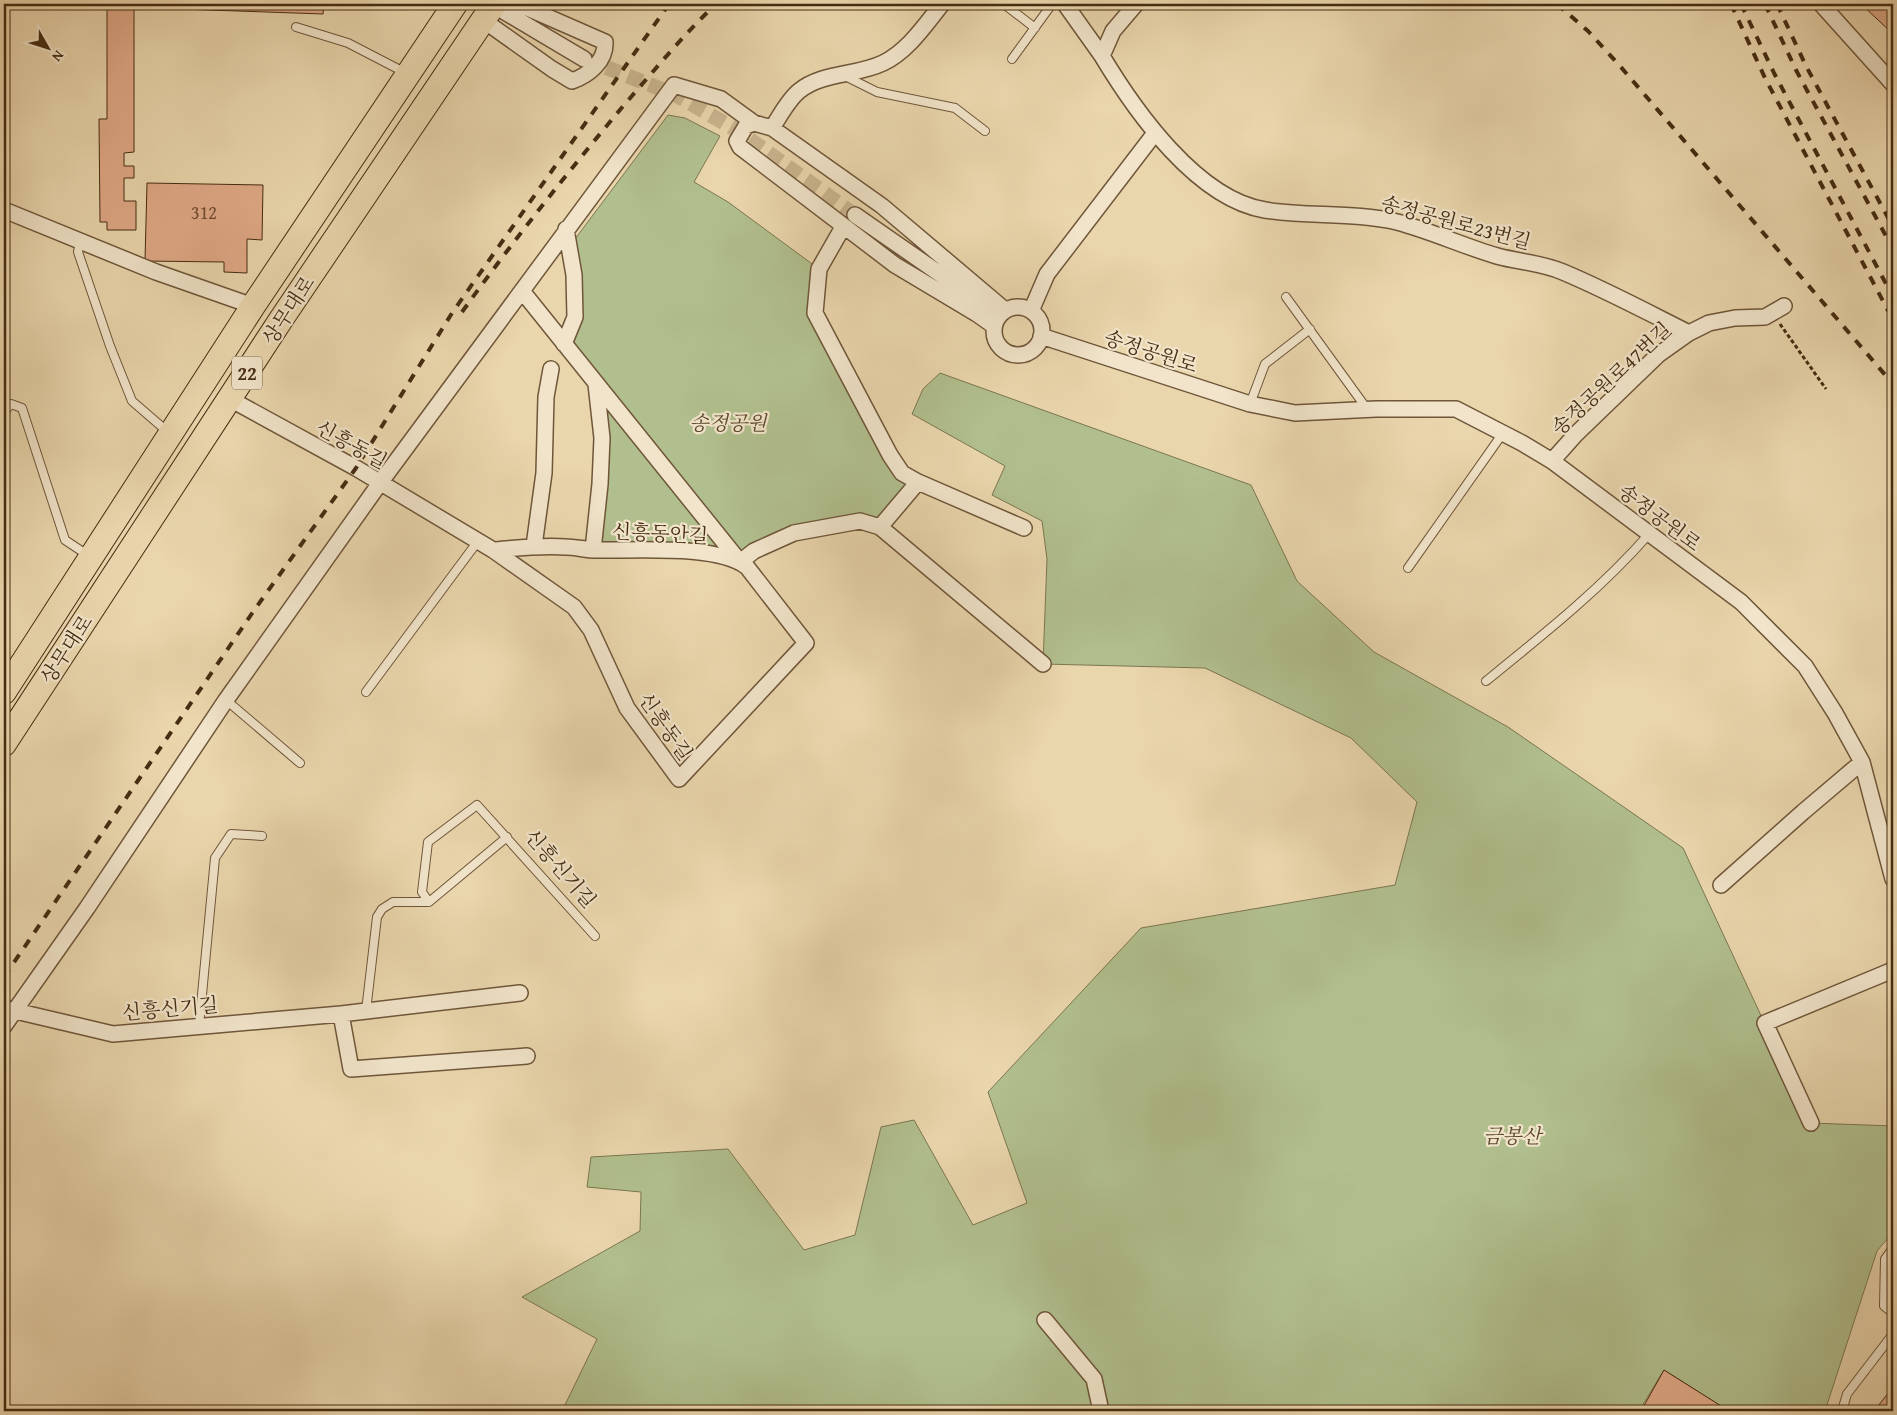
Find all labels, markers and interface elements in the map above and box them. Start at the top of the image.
north arrow [22,22,72,72]
text: N [47,46,69,67]
street label: 송정공원로23번길 [1378,188,1534,256]
house number: 312 [191,199,217,226]
street label: 상무대로 [255,270,321,350]
street label: 송정공원로47번길 [1545,315,1677,441]
street label: 송정공원로 [1101,322,1201,380]
road number: 22 [232,356,262,389]
park label: 송정공원 [689,408,768,437]
street label: 신흥동길 [311,413,393,475]
street label: 송정공원로 [1613,476,1707,558]
street label: 신흥동안길 [611,516,709,550]
street label: 상무대로 [33,609,99,689]
street label: 신흥동길 [632,686,700,766]
street label: 신흥신기길 [518,822,604,914]
street label: 신흥신기길 [121,989,219,1027]
park label: 금봉산 [1483,1121,1544,1150]

